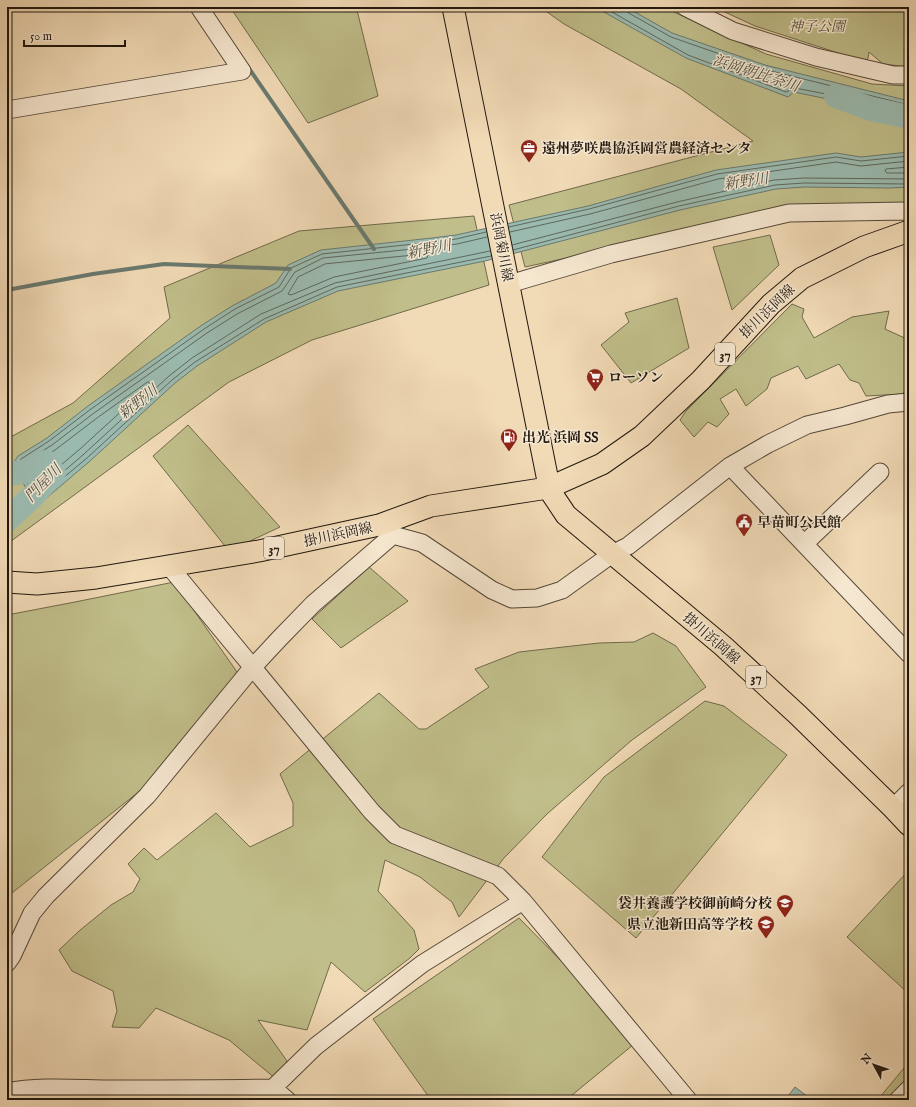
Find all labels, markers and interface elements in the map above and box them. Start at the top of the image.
park label: 神子公園 [789,18,847,36]
scale bar [24,22,125,48]
text: 50 m [30,29,52,44]
water label: 浜岡朝比奈川 [710,51,803,97]
office icon: 遠州夢咲農協浜岡営農経済センタ [519,138,539,163]
place label: 遠州夢咲農協浜岡営農経済センタ [542,140,751,158]
water label: 新野川 [722,169,772,194]
street label: 浜岡菊川線 [486,211,517,283]
water label: 新野川 [405,235,455,263]
street label: 掛川浜岡線 [736,281,799,343]
road number: 37 [715,343,735,365]
supermarket icon: ローソン [585,367,605,392]
place label: ローソン [608,369,663,387]
water label: 新野川 [115,380,163,424]
fuel station icon: 出光 浜岡 SS [499,427,519,452]
place label: 出光 浜岡 SS [522,429,598,447]
water label: 門屋川 [21,459,67,506]
public building icon: 早苗町公民館 [734,512,754,537]
place label: 早苗町公民館 [757,514,841,532]
street label: 掛川浜岡線 [302,519,374,551]
road number: 37 [264,537,284,559]
street label: 掛川浜岡線 [679,609,744,669]
road number: 37 [746,666,766,688]
school or university icon: 袋井養護学校御前崎分校 [775,893,795,918]
place label: 袋井養護学校御前崎分校 [618,895,772,913]
school or university icon: 県立池新田高等学校 [756,914,776,939]
place label: 県立池新田高等学校 [627,916,753,934]
north arrow [854,1045,894,1085]
text: N [858,1051,876,1068]

